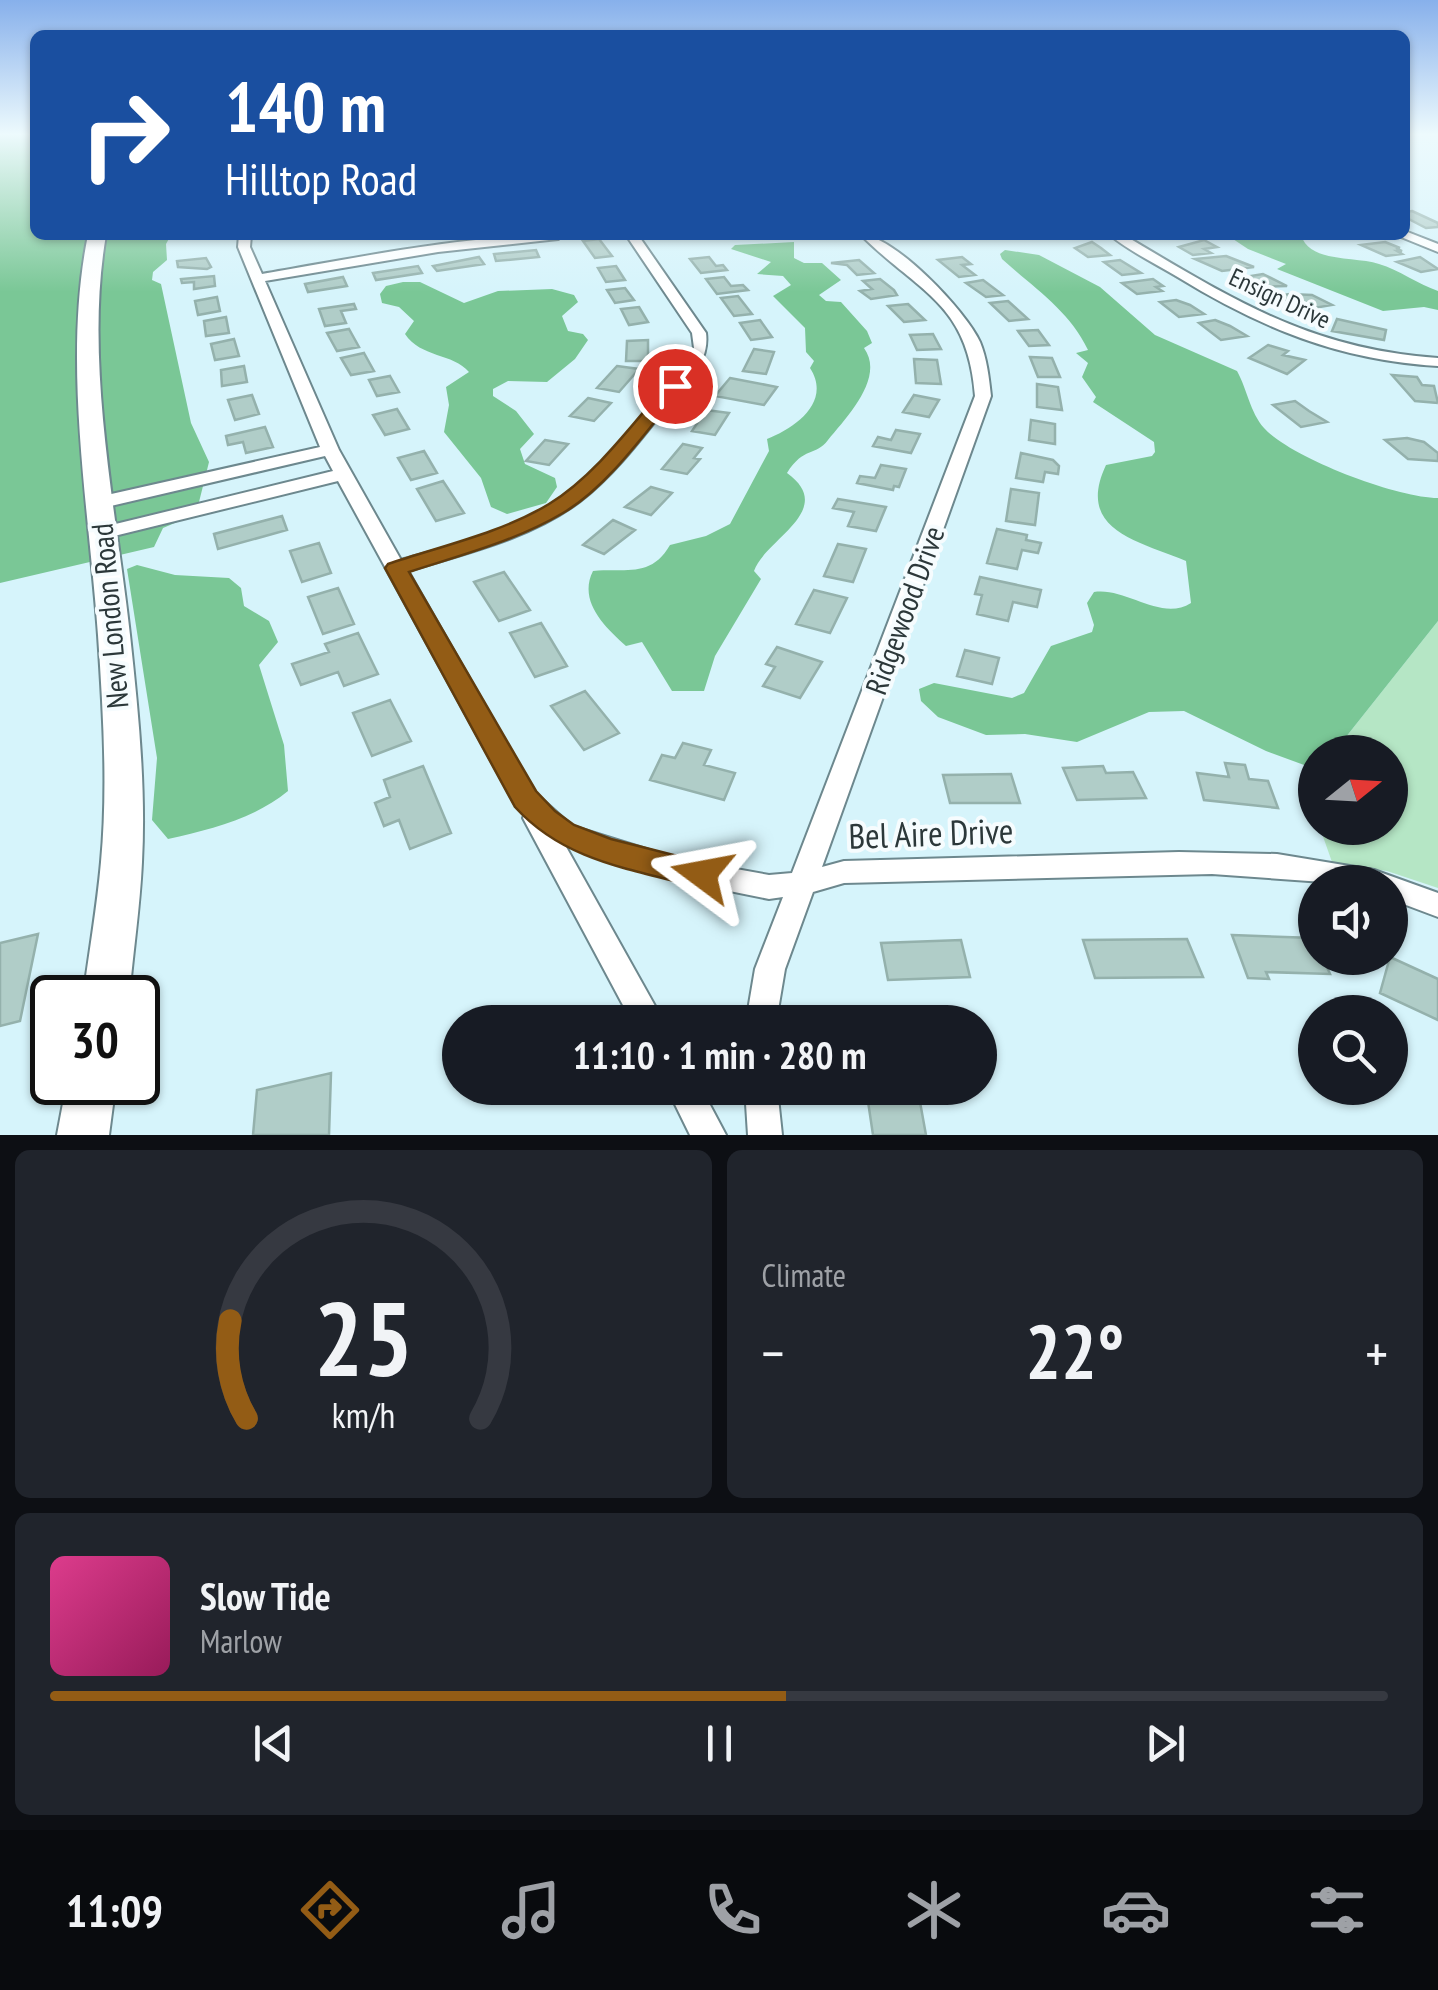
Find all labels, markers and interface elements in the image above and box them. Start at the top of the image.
text: 140 m [225,61,386,151]
icon: right [60,70,190,200]
text: Hilltop Road [225,149,417,207]
street label: Ensign Drive [1224,261,1336,335]
pin [633,344,718,429]
icon: arrive [648,359,703,414]
street label: Ridgewood Drive [856,521,952,699]
street label: New London Road [81,522,137,710]
north arrow [1298,735,1408,845]
map controls [1298,735,1408,1105]
street label: Bel Aire Drive [848,807,1014,859]
position arrow [650,822,754,926]
button: sound [1298,865,1408,975]
speed limit sign: 30 [30,975,160,1105]
button: search [1298,995,1408,1105]
text: 11:10 · 1 min · 280 m [573,1030,866,1079]
text: Climate [762,1254,846,1296]
text: 25 [314,1270,413,1405]
text: 22° [1025,1303,1124,1400]
text: − [762,1317,784,1388]
text: + [1365,1317,1388,1388]
text: km/h [332,1392,395,1438]
text: Slow Tide [200,1571,331,1620]
text: Marlow [200,1620,282,1662]
icon: previous [246,1716,301,1771]
icon: pause [692,1716,747,1771]
icon: next [1138,1716,1193,1771]
icon: directions [295,1875,365,1945]
icon: music [496,1875,566,1945]
icon: phone [698,1875,768,1945]
icon: climate [899,1875,969,1945]
icon: car [1101,1875,1171,1945]
icon: filters [1302,1875,1372,1945]
text: 11:09 [66,1881,163,1939]

